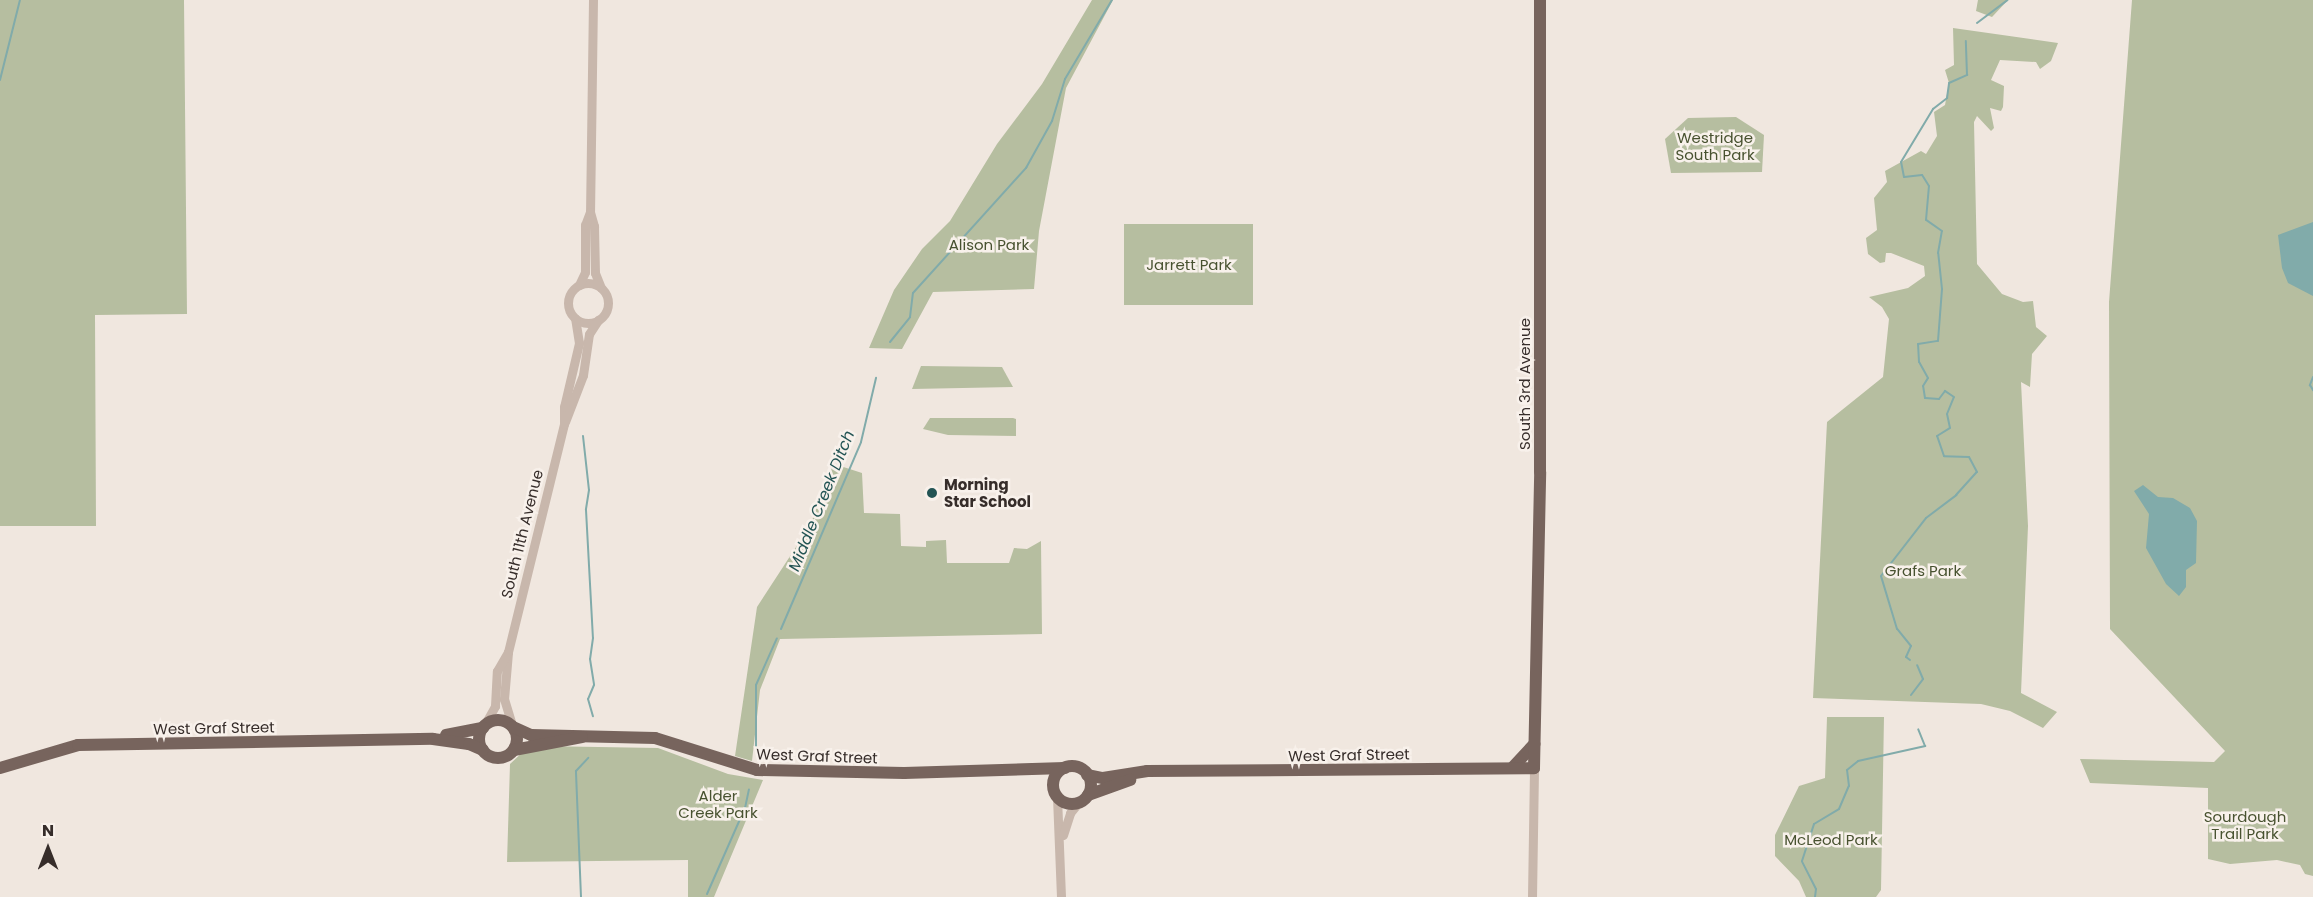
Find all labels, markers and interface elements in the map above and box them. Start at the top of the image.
park label: Westridge South Park [1675,128,1755,163]
park label: Alison Park [949,236,1029,254]
park label: Jarrett Park [1146,256,1232,274]
street label: South 3rd Avenue [1516,318,1534,450]
water label: Middle Creek Ditch [785,428,859,574]
street label: South 11th Avenue [497,468,547,600]
place label: Morning Star School [944,475,1031,510]
marker: Morning Star School [925,486,939,500]
park label: Grafs Park [1885,562,1961,580]
street label: West Graf Street [153,718,275,738]
street label: West Graf Street [756,745,878,767]
street label: West Graf Street [1288,745,1410,765]
park label: Alder Creek Park [678,786,758,821]
park label: Sourdough Trail Park [2204,807,2286,842]
north arrow [18,819,78,879]
text: N [42,819,54,842]
park label: McLeod Park [1784,831,1878,849]

